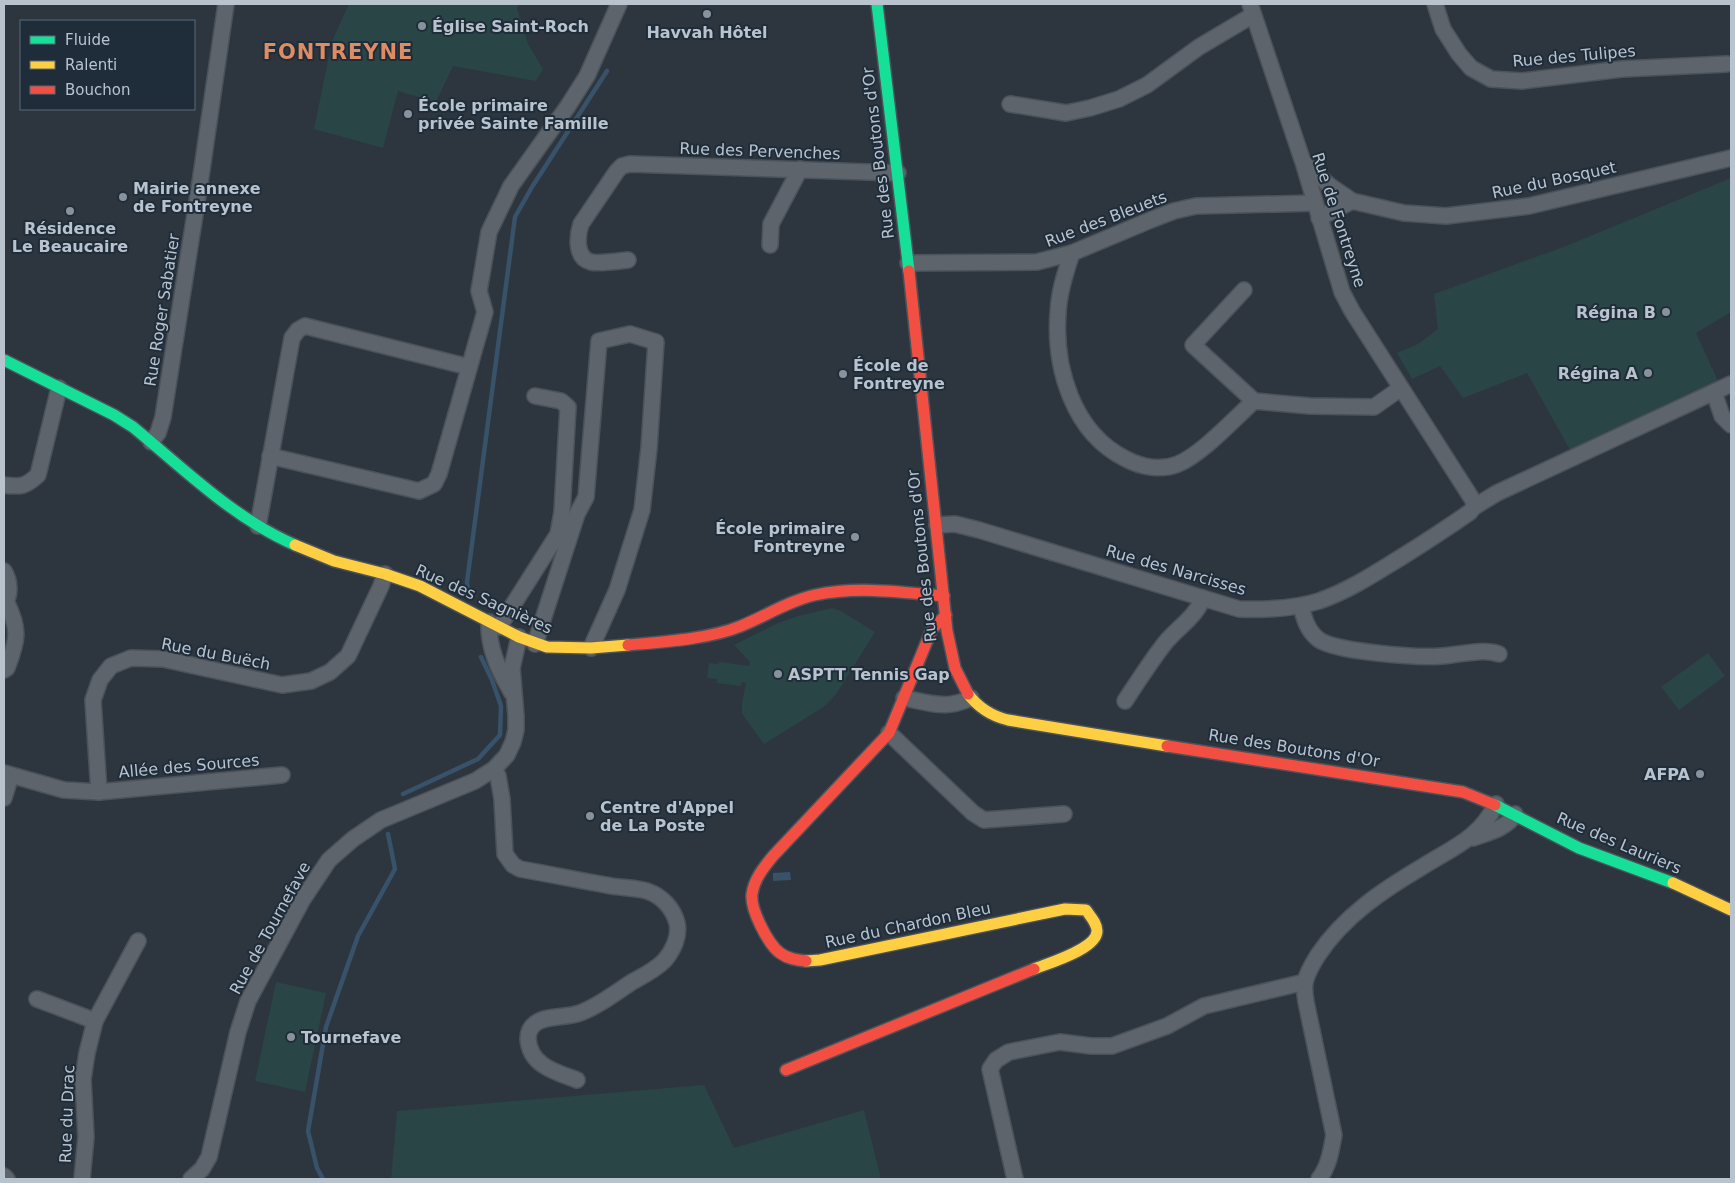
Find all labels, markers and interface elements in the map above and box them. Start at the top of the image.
marker: Havvah Hôtel [701,8,713,20]
place label: Église Saint-Roch [432,17,589,36]
legend [20,20,195,110]
marker: Église Saint-Roch [416,20,428,32]
place label: Havvah Hôtel [646,23,768,42]
text: Fluide [65,31,110,49]
district label: FONTREYNE [263,40,413,64]
street label: Rue des Tulipes [1512,41,1636,71]
text: Ralenti [65,56,117,74]
street label: Rue des Boutons d'Or [858,65,898,240]
text: Bouchon [65,81,130,99]
place label: École primaire privée Sainte Famille [418,96,609,133]
marker: École primaire privée Sainte Famille [402,108,414,120]
street label: Rue des Pervenches [679,139,841,163]
street label: Rue de Fontreyne [1308,150,1370,290]
street label: Rue du Bosquet [1490,158,1618,202]
place label: Mairie annexe de Fontreyne [133,179,261,216]
street label: Rue des Bleuets [1042,187,1170,251]
marker: Mairie annexe de Fontreyne [117,191,129,203]
marker: Résidence Le Beaucaire [64,205,76,217]
place label: Résidence Le Beaucaire [12,219,128,256]
street label: Rue Roger Sabatier [141,232,184,388]
place label: Régina B [1576,303,1656,322]
marker: Régina B [1660,306,1672,318]
place label: École de Fontreyne [853,356,945,393]
place label: Régina A [1558,364,1639,383]
marker: Régina A [1642,367,1654,379]
marker: École de Fontreyne [837,368,849,380]
street label: Rue des Boutons d'Or [903,468,940,643]
place label: École primaire Fontreyne [715,519,845,556]
marker: École primaire Fontreyne [849,531,861,543]
street label: Rue des Narcisses [1104,541,1248,599]
street label: Rue des Sagnières [413,560,555,638]
street label: Rue du Buëch [160,634,272,674]
place label: ASPTT Tennis Gap [788,665,950,684]
marker: ASPTT Tennis Gap [772,668,784,680]
street label: Rue des Boutons d'Or [1207,725,1381,771]
street label: Allée des Sources [118,750,260,782]
place label: AFPA [1644,765,1691,784]
marker: AFPA [1694,768,1706,780]
place label: Centre d'Appel de La Poste [600,798,734,835]
street label: Rue des Lauriers [1554,808,1684,878]
marker: Centre d'Appel de La Poste [584,810,596,822]
street label: Rue de Tournefave [226,858,314,998]
street label: Rue du Chardon Bleu [823,898,993,952]
place label: Tournefave [301,1028,401,1047]
marker: Tournefave [285,1031,297,1043]
street label: Rue du Drac [56,1065,78,1163]

